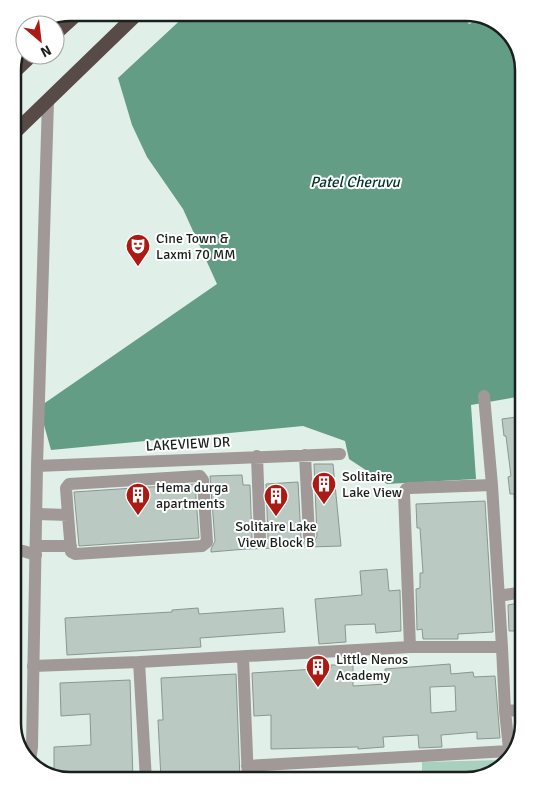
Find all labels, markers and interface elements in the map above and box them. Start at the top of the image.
north arrow [15,15,65,65]
text: N [38,41,54,61]
water label: Patel Cheruvu [310,173,401,191]
place label: Cine Town & Laxmi 70 MM [156,230,236,263]
theatre icon: Cine Town & Laxmi 70 MM [125,233,151,267]
street label: LAKEVIEW DR [145,433,231,455]
place label: Solitaire Lake View [342,468,402,501]
building icon: Solitaire Lake View [311,471,337,505]
place label: Hema durga apartments [156,479,228,512]
building icon: Hema durga apartments [125,482,151,516]
building icon: Solitaire Lake View Block B [263,483,289,517]
place label: Solitaire Lake View Block B [235,518,317,551]
place label: Little Nenos Academy [336,651,408,684]
building icon: Little Nenos Academy [305,654,331,688]

